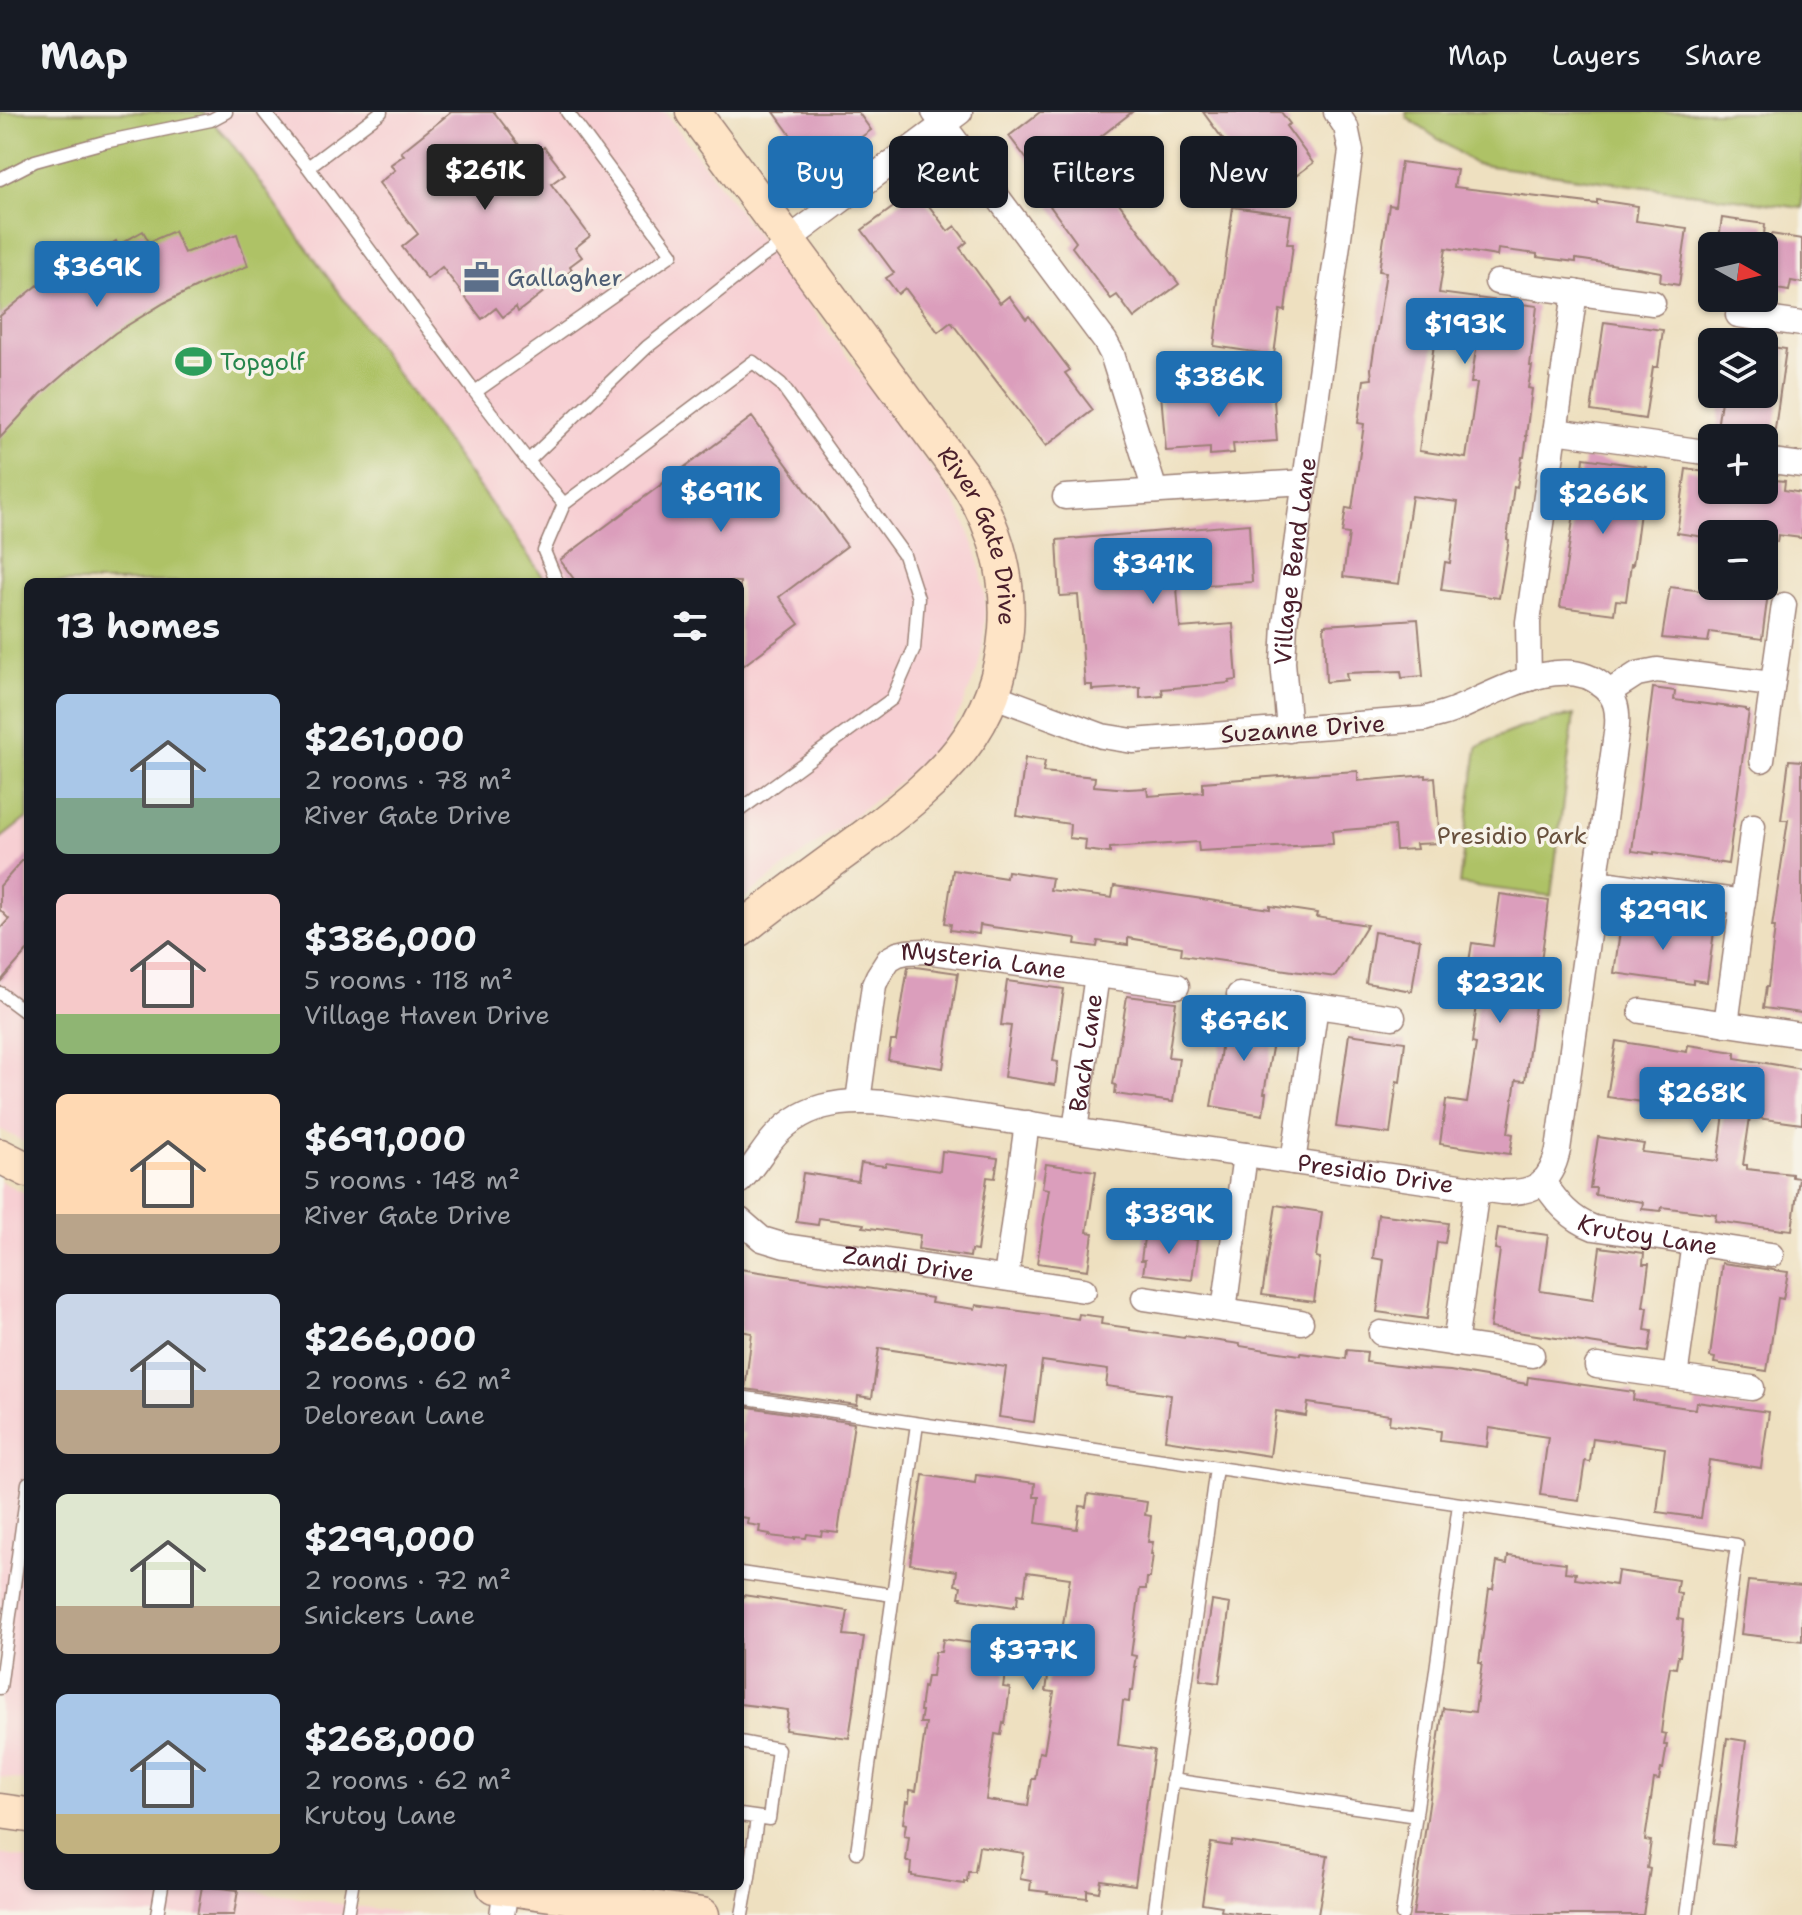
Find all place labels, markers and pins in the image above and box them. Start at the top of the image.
pin: $261K [429,144,541,212]
pin: $369K [41,241,153,309]
office icon: Gallagher [462,259,500,297]
place label: Gallagher [507,262,623,294]
pin: $193K [1409,298,1521,366]
sports icon: Topgolf [175,343,213,381]
place label: Topgolf [220,346,306,378]
pin: $386K [1163,351,1275,419]
pin: $691K [665,466,777,534]
pin: $266K [1547,468,1659,536]
pin: $341K [1097,538,1209,606]
pin: $299K [1607,884,1719,952]
pin: $232K [1444,957,1556,1025]
pin: $676K [1188,995,1300,1063]
pin: $268K [1646,1067,1758,1135]
pin: $389K [1113,1188,1225,1256]
pin: $377K [977,1624,1089,1692]

